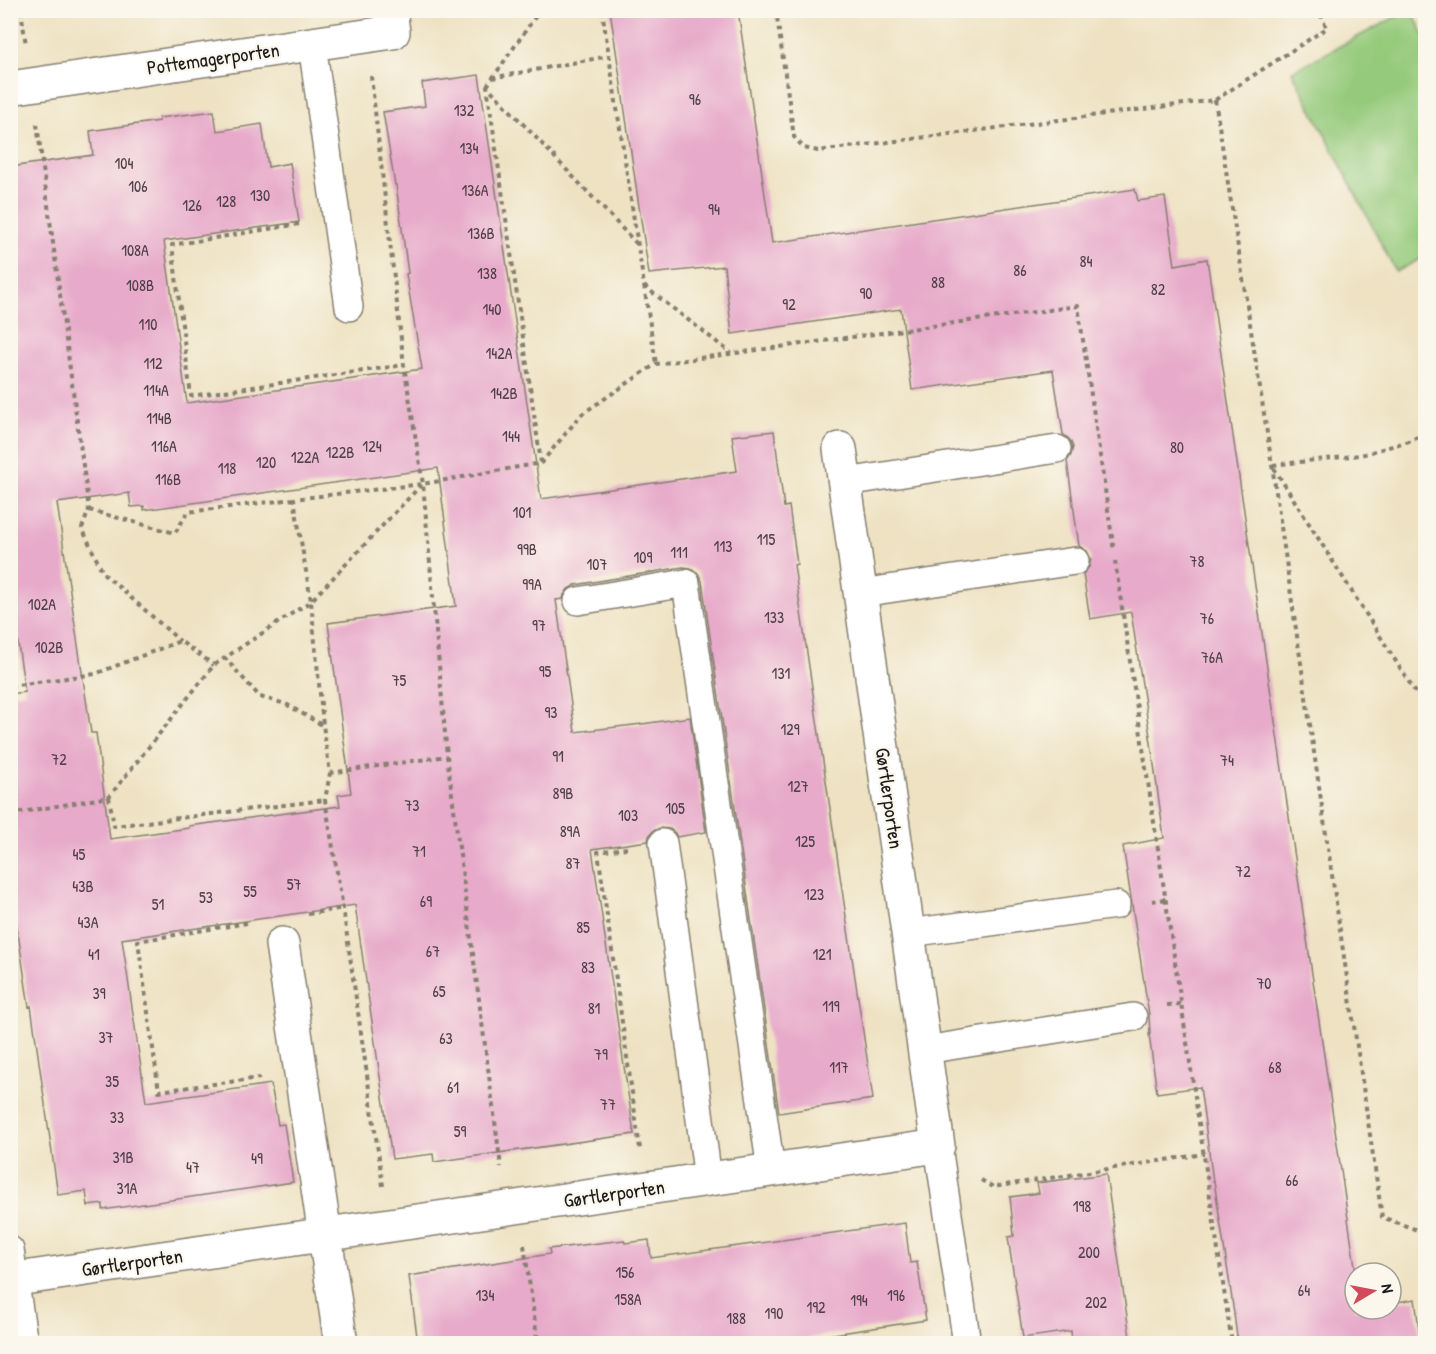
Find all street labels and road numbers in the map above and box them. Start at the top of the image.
street label: Pottemagerporten [145,35,281,81]
street label: Gørtlerporten [870,746,910,850]
street label: Gørtlerporten [562,1173,666,1213]
street label: Gørtlerporten [80,1242,184,1282]

